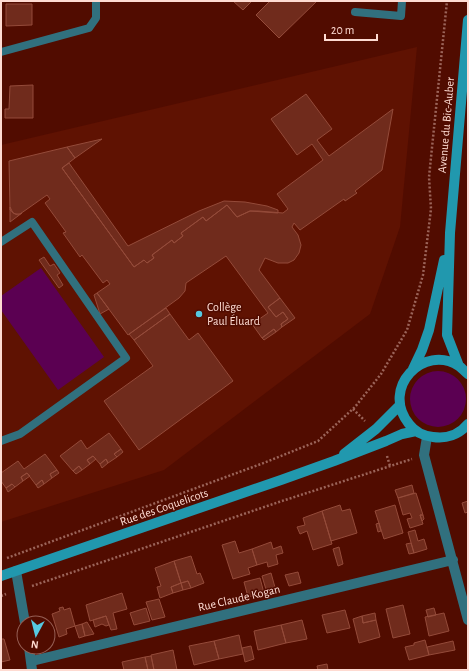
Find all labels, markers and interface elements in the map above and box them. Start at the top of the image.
scale bar [325,16,377,42]
text: 20 m [331,24,354,36]
street label: Avenue du Bic-Auber [436,76,456,174]
place label: Collège Paul Éluard [207,301,260,327]
marker: Collège Paul Éluard [194,309,204,319]
street label: Rue des Coquelicots [118,486,210,528]
street label: Rue Claude Kogan [197,583,281,613]
north arrow [16,615,56,655]
text: N [30,639,39,650]

